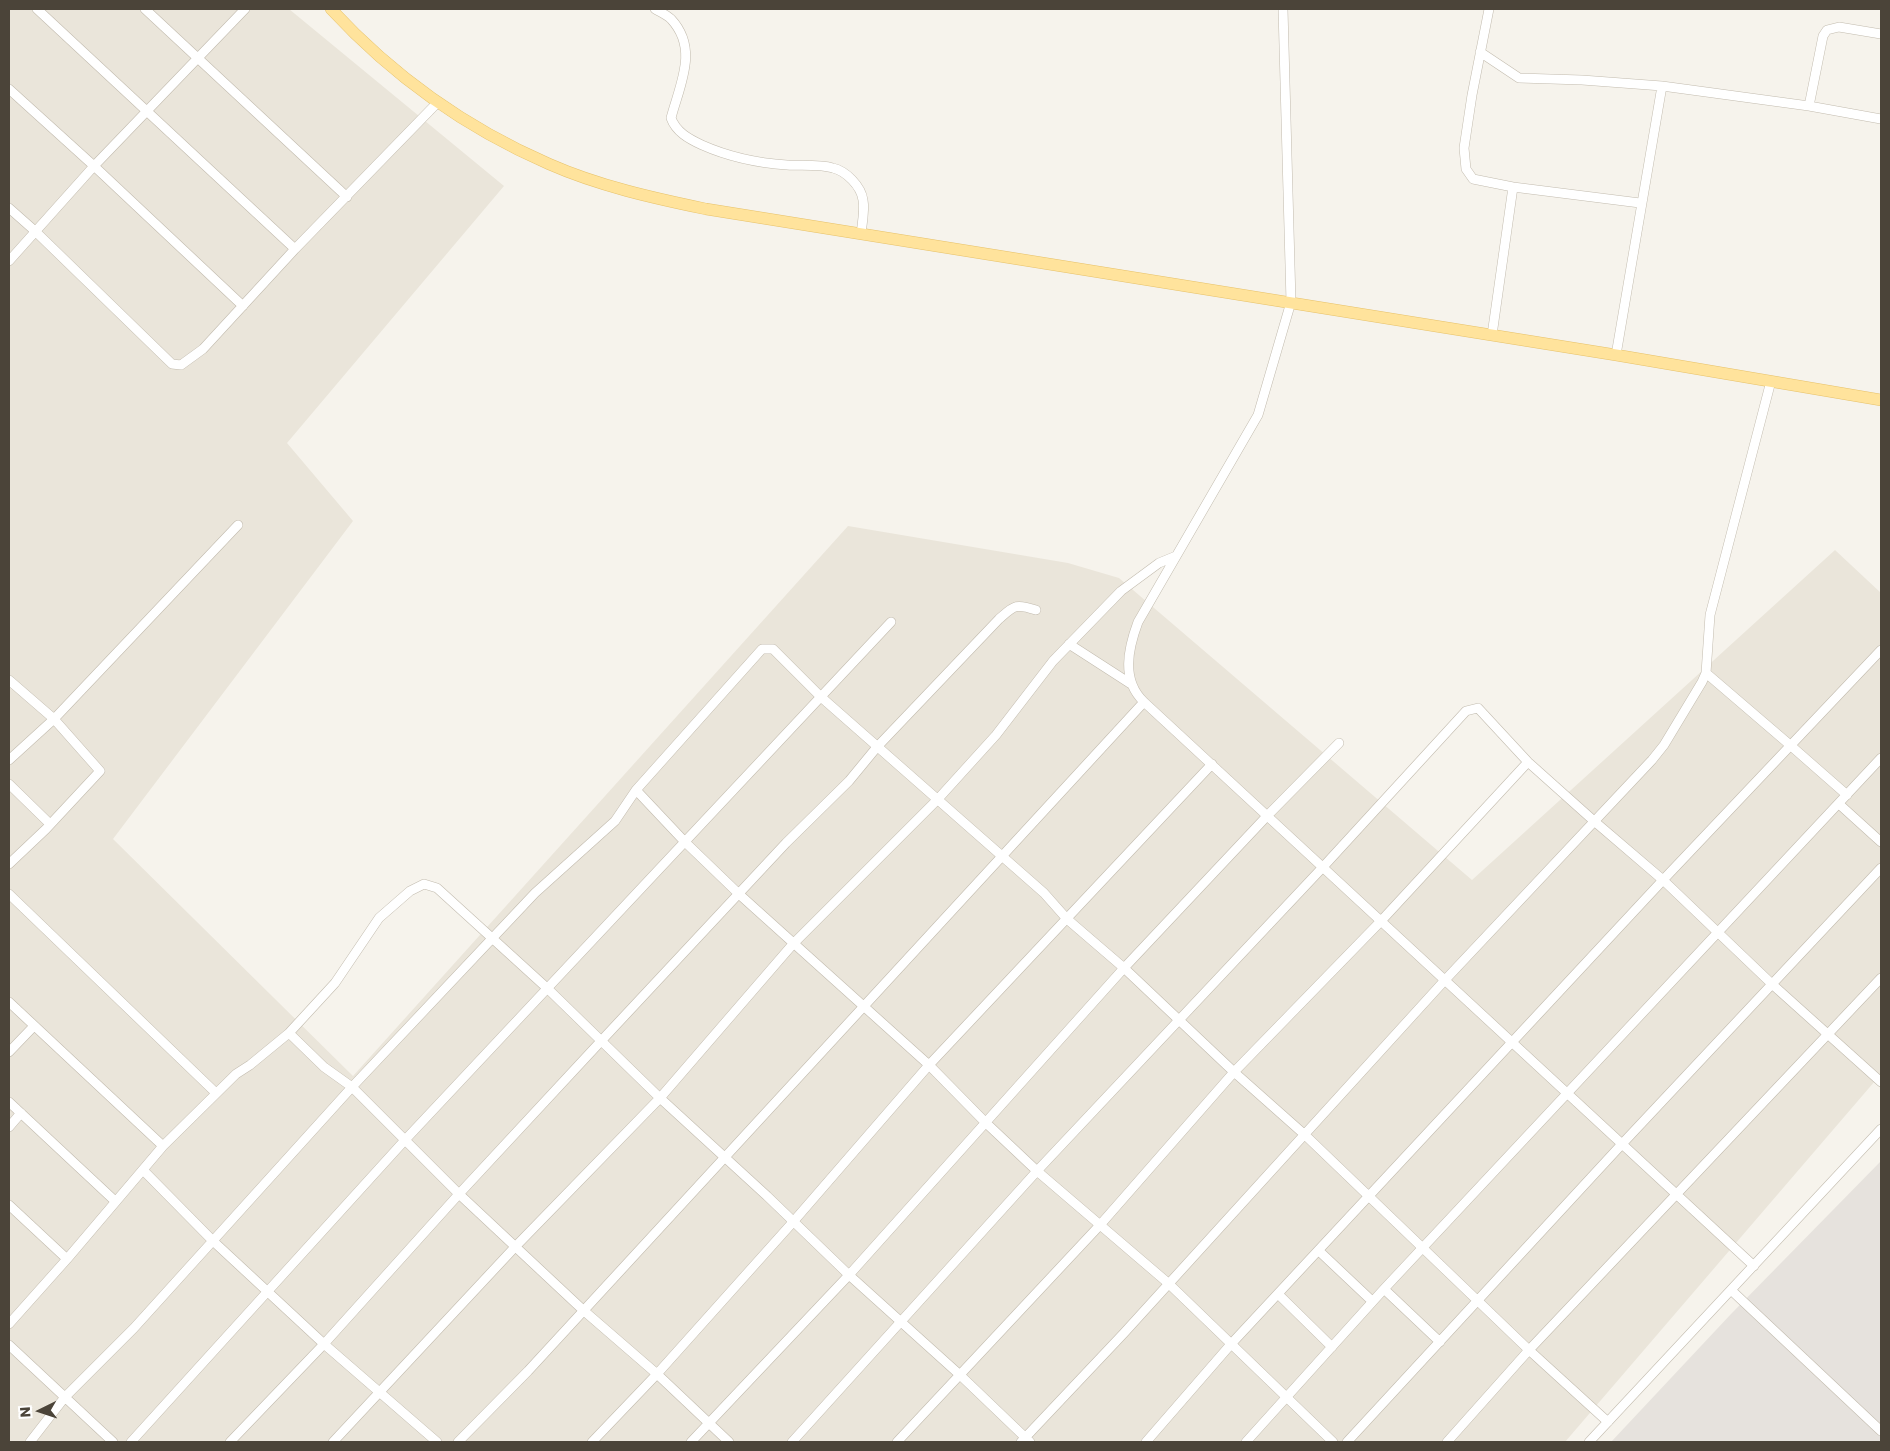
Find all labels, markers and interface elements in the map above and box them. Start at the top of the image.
north arrow [15,1386,65,1436]
text: N [15,1406,35,1418]

